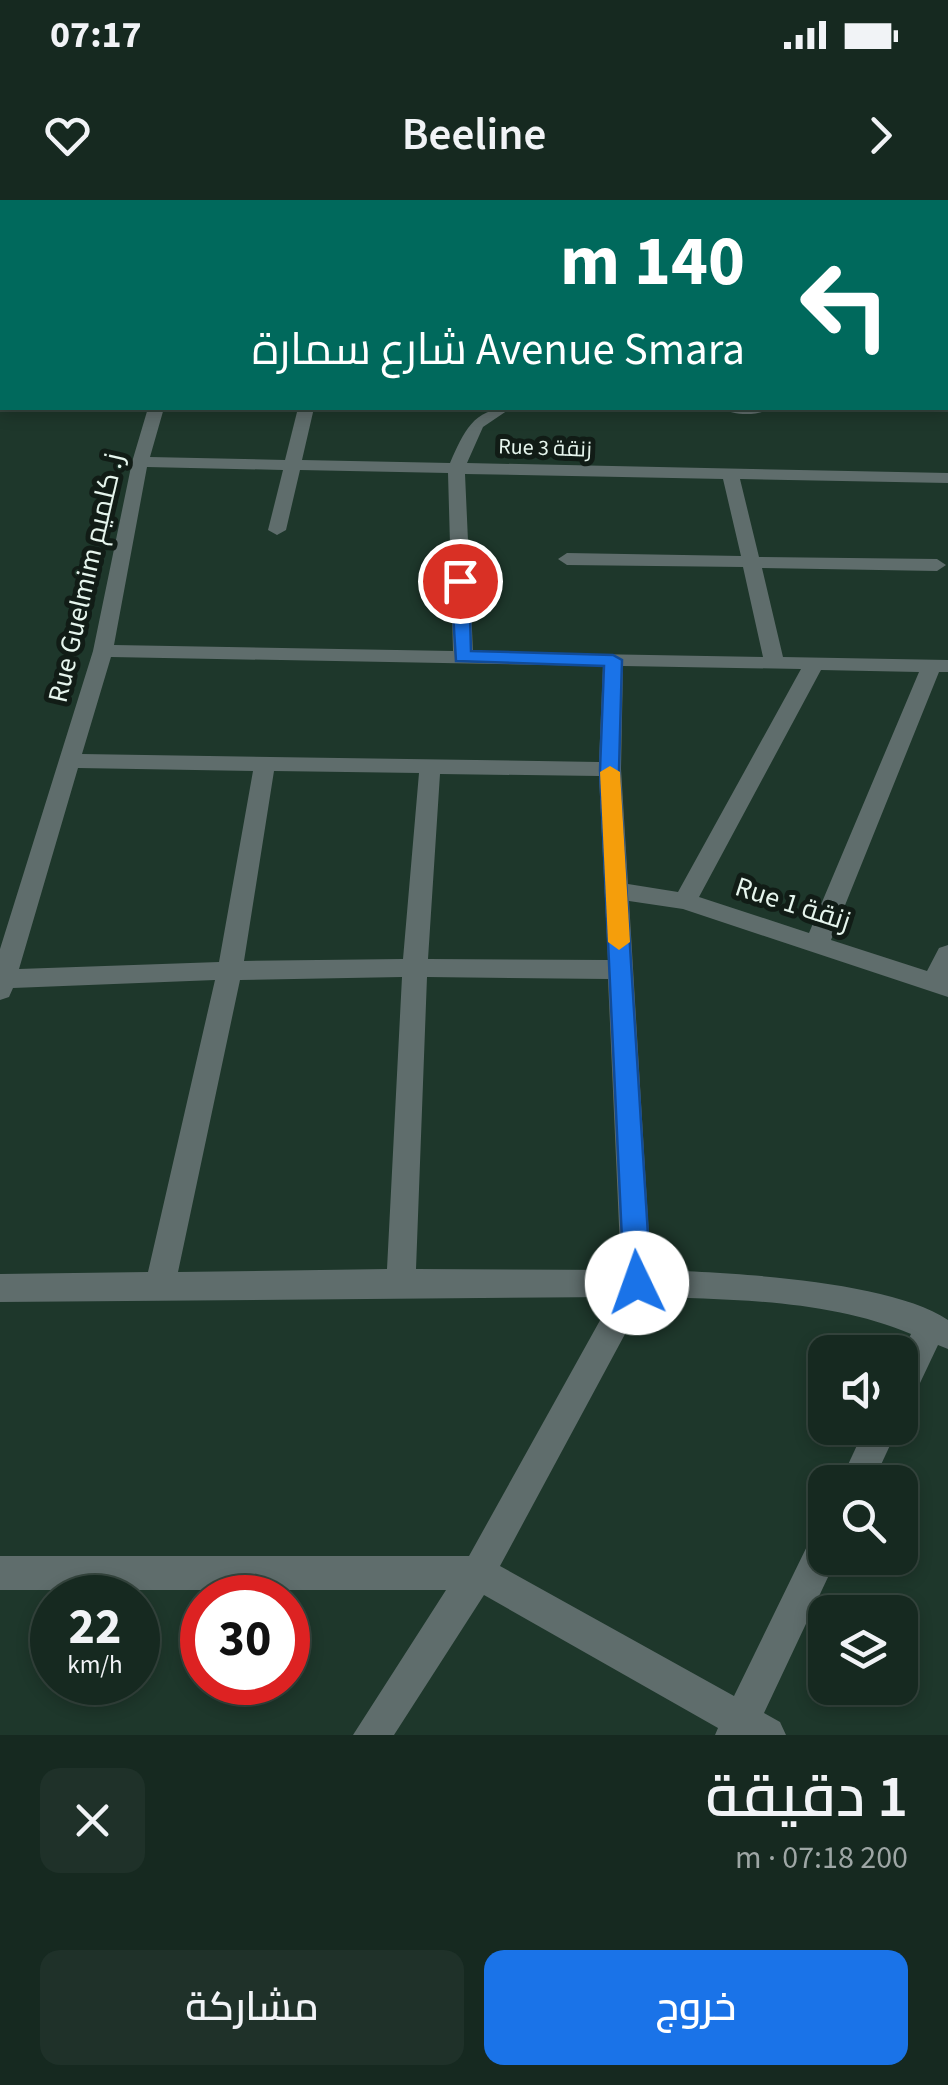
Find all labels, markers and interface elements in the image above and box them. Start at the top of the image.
text: 07:17 [50,8,142,62]
text: Beeline [402,103,546,167]
icon: heart [40,108,95,163]
icon: forward [853,108,908,163]
text: 140 m [560,212,745,312]
icon: left [780,240,910,370]
text: Avenue Smara شارع سمارة [252,318,745,382]
street label: Rue 3 زنقة [498,430,592,466]
street label: Rue Guelmim ز. كلميم [38,449,134,707]
pin [418,539,503,624]
icon: arrive [433,554,488,609]
street label: Rue 1 زنقة [730,867,856,941]
position arrow [585,1231,689,1335]
map controls [808,1335,918,1705]
button: sound [808,1335,918,1445]
button: search [808,1465,918,1575]
speed limit sign: 30 [180,1575,310,1705]
text: 22 [69,1592,121,1663]
button: layers [808,1595,918,1705]
text: km/h [67,1647,123,1683]
text: 1 دقيقة [705,1755,908,1840]
button: close [40,1768,145,1873]
text: 200 m · 07:18 [735,1835,908,1881]
button: مشاركة [40,1950,464,2065]
button: خروج [484,1950,908,2065]

